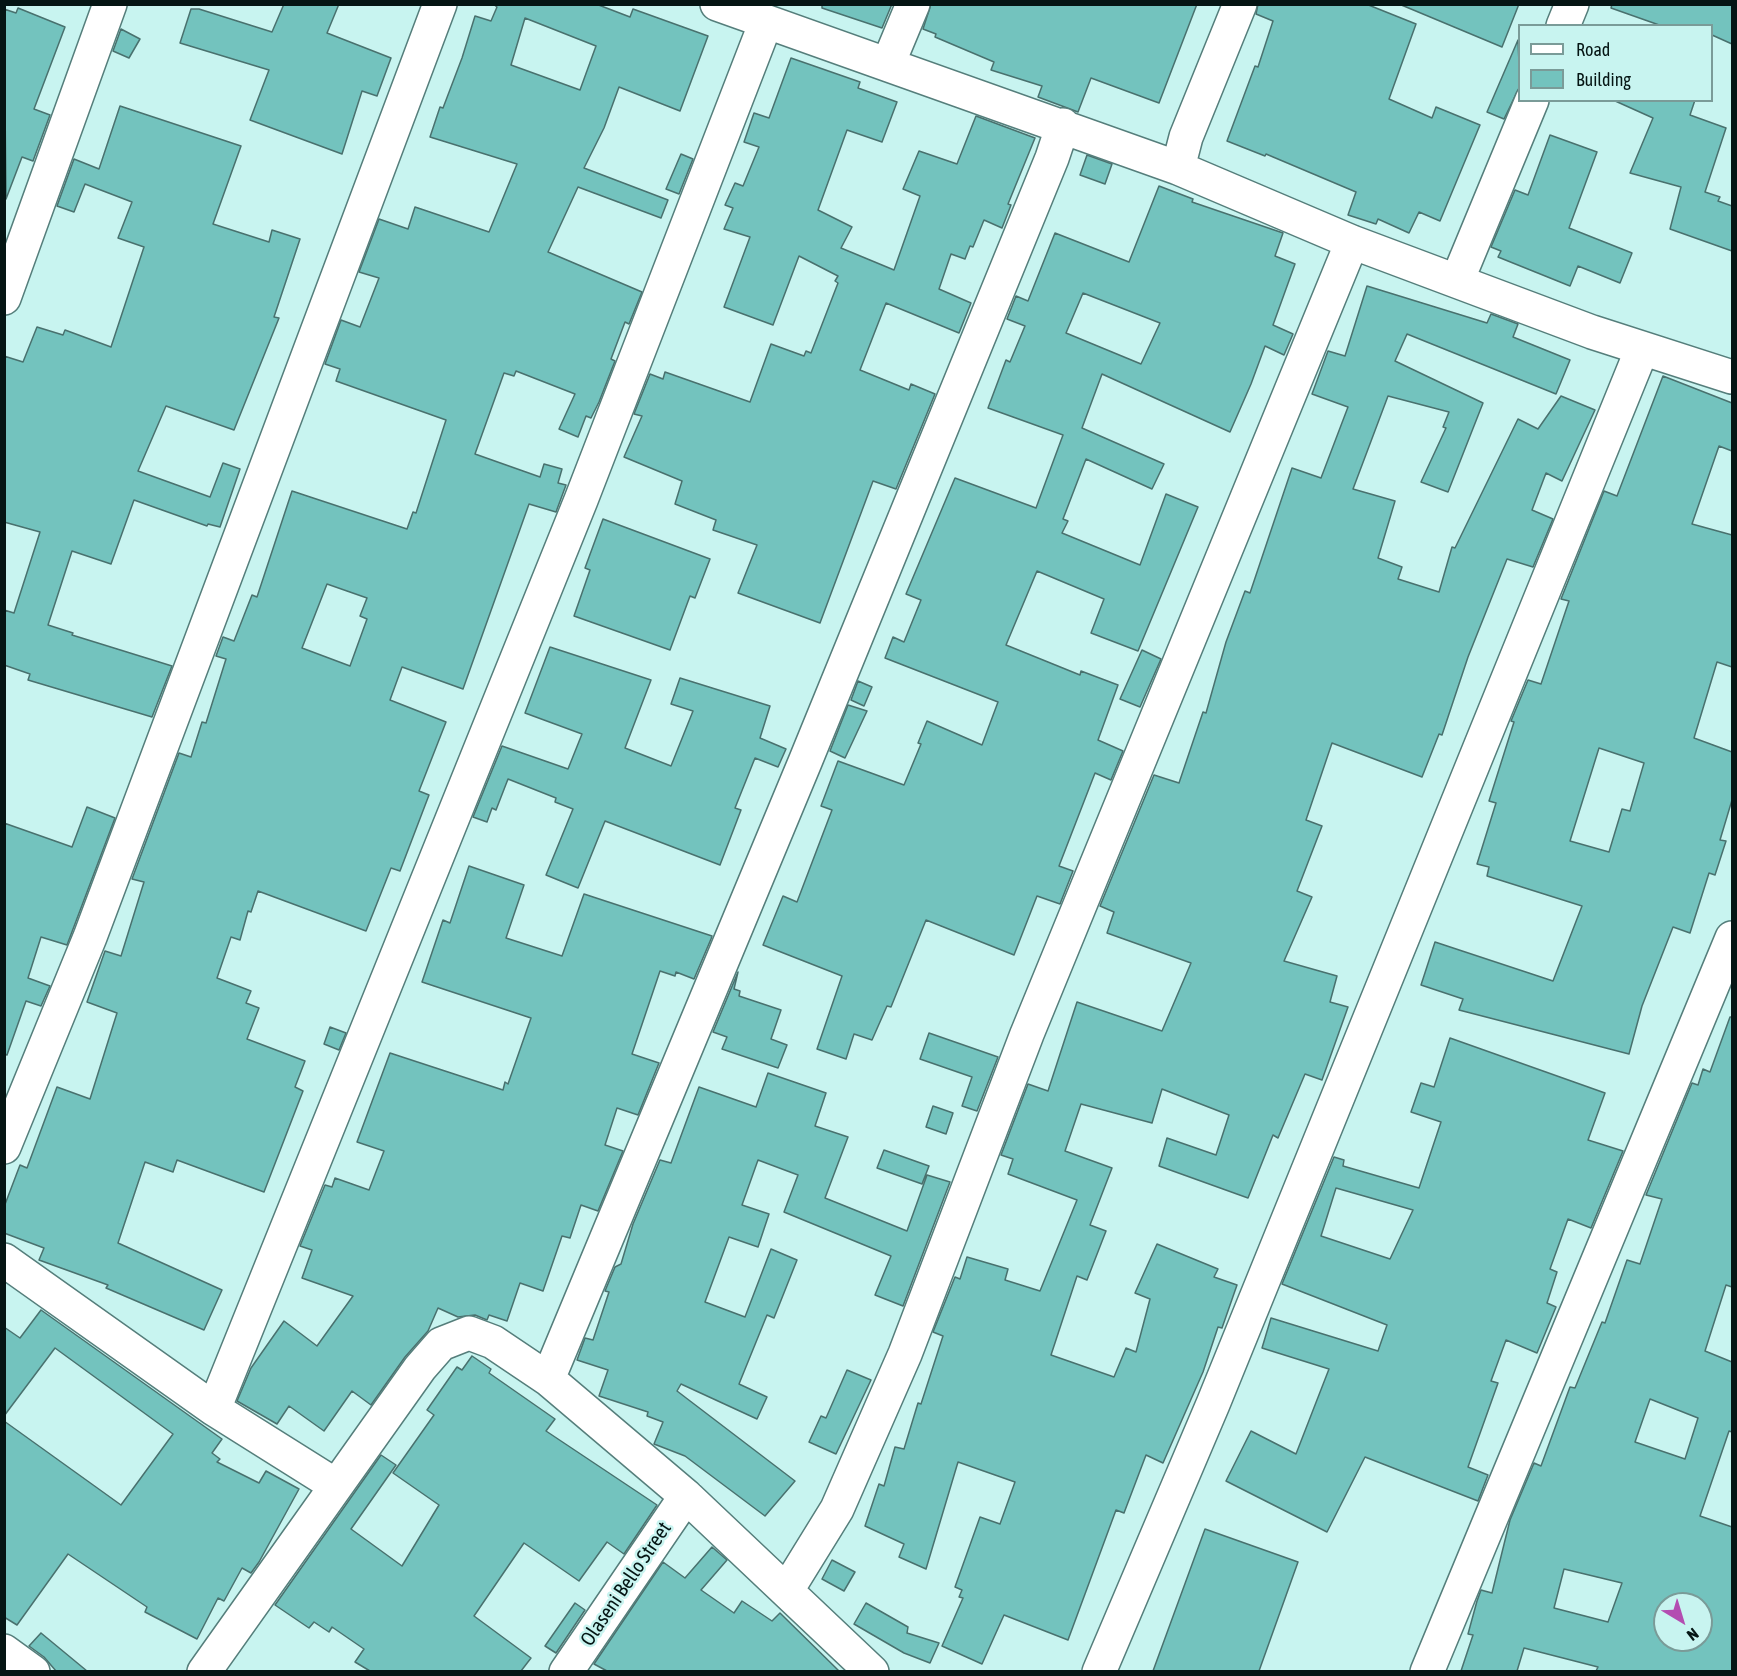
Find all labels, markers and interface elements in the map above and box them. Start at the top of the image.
legend [1518,24,1713,102]
text: Road [1576,39,1610,60]
text: Building [1576,69,1631,90]
street label: Olaseni Bello Street [576,1517,676,1651]
north arrow [1653,1592,1713,1652]
text: N [1684,1625,1702,1645]

